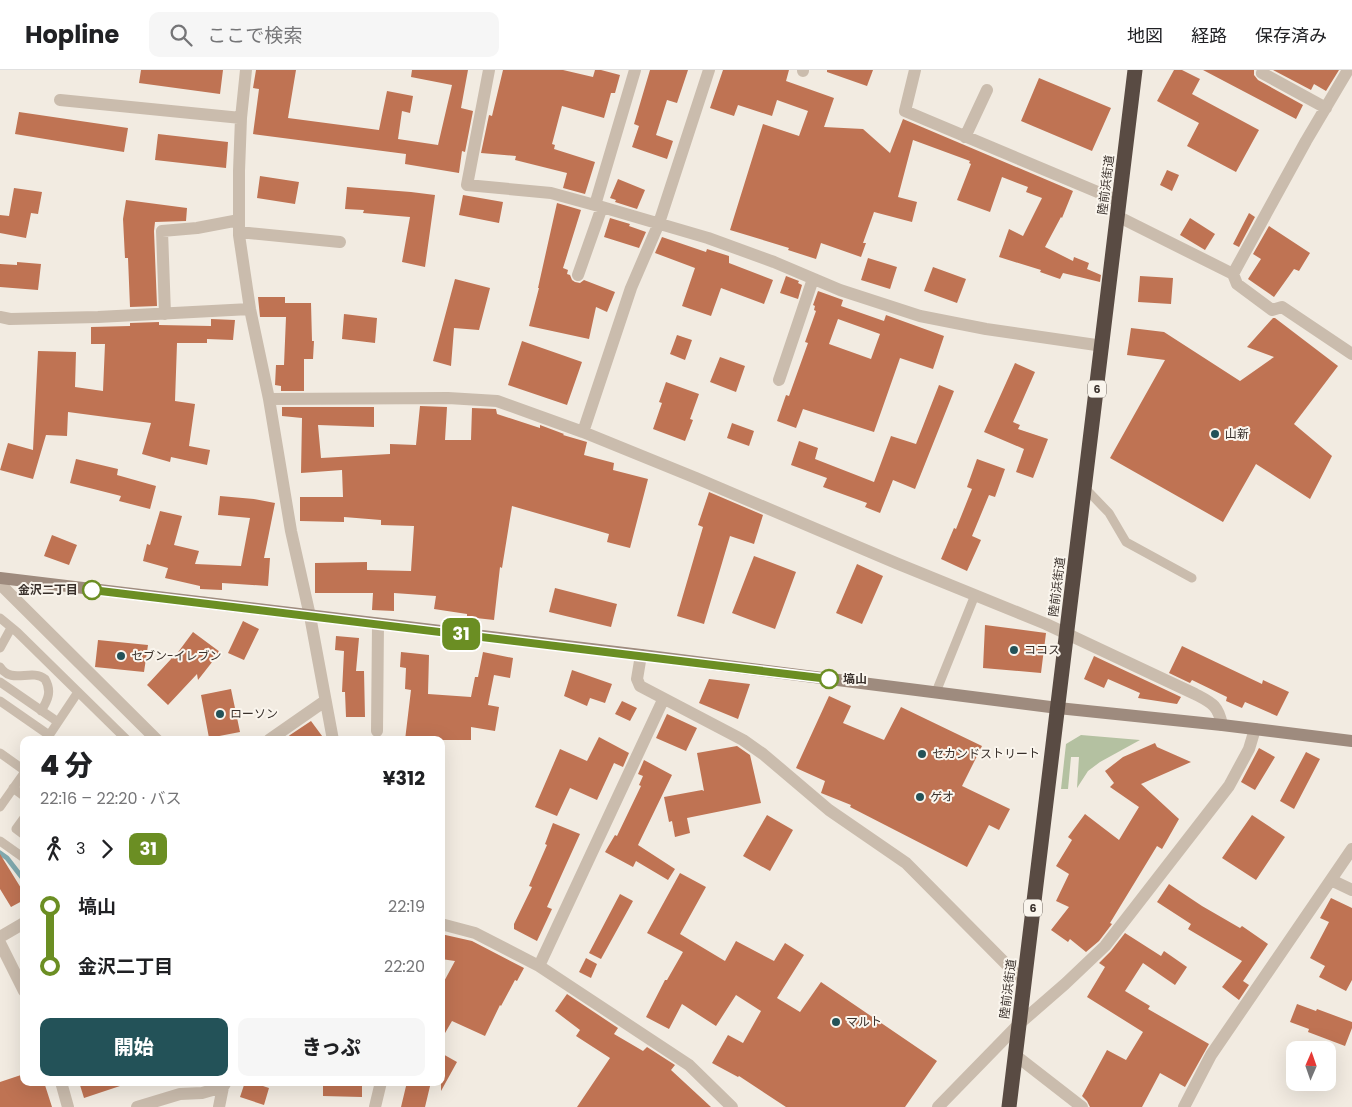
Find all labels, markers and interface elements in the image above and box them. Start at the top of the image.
search box [149,12,499,57]
text: Hopline [25,18,119,51]
icon: search [167,21,195,49]
text: ここで検索 [207,22,302,49]
text: 地図 [1127,23,1163,48]
text: 経路 [1191,23,1227,48]
text: 保存済み [1255,23,1327,48]
street label: 陸前浜街道 [1093,154,1118,216]
road number: 6 [1088,380,1106,398]
place label: 山新 [1225,425,1249,442]
marker: 山新 [1209,428,1221,440]
street label: 陸前浜街道 [1044,556,1069,618]
marker: 金沢二丁目 [82,580,102,600]
place label: 金沢二丁目 [18,581,78,598]
line badge: 31 [438,618,484,650]
text: 31 [452,621,470,646]
place label: ココス [1024,641,1060,658]
marker: ココス [1008,644,1020,656]
place label: セブン-イレブン [131,647,222,664]
marker: セブン-イレブン [115,650,127,662]
marker: 塙山 [819,669,839,689]
place label: 塙山 [843,670,867,687]
place label: ローソン [230,705,278,722]
marker: ローソン [214,708,226,720]
place label: セカンドストリート [932,745,1040,762]
text: 4 分 [40,746,93,785]
marker: セカンドストリート [916,748,928,760]
text: ¥312 [383,765,425,792]
text: 22:16 – 22:20 · バス [40,787,181,810]
place label: ゲオ [930,788,954,805]
marker: ゲオ [914,791,926,803]
icon: walk [40,835,68,863]
icon: forward [93,835,121,863]
text: 31 [139,836,157,861]
text: 3 [76,837,85,860]
text: 塙山 [78,893,116,920]
text: 22:19 [388,895,425,918]
road number: 6 [1024,900,1042,916]
text: 金沢二丁目 [78,953,173,980]
text: 22:20 [384,955,425,978]
street label: 陸前浜街道 [995,958,1020,1020]
place label: マルト [846,1013,882,1030]
marker: マルト [830,1016,842,1028]
button: 開始 [40,1018,228,1076]
button: きっぷ [238,1018,425,1076]
north arrow [1286,1041,1336,1091]
map controls [1286,1041,1336,1091]

